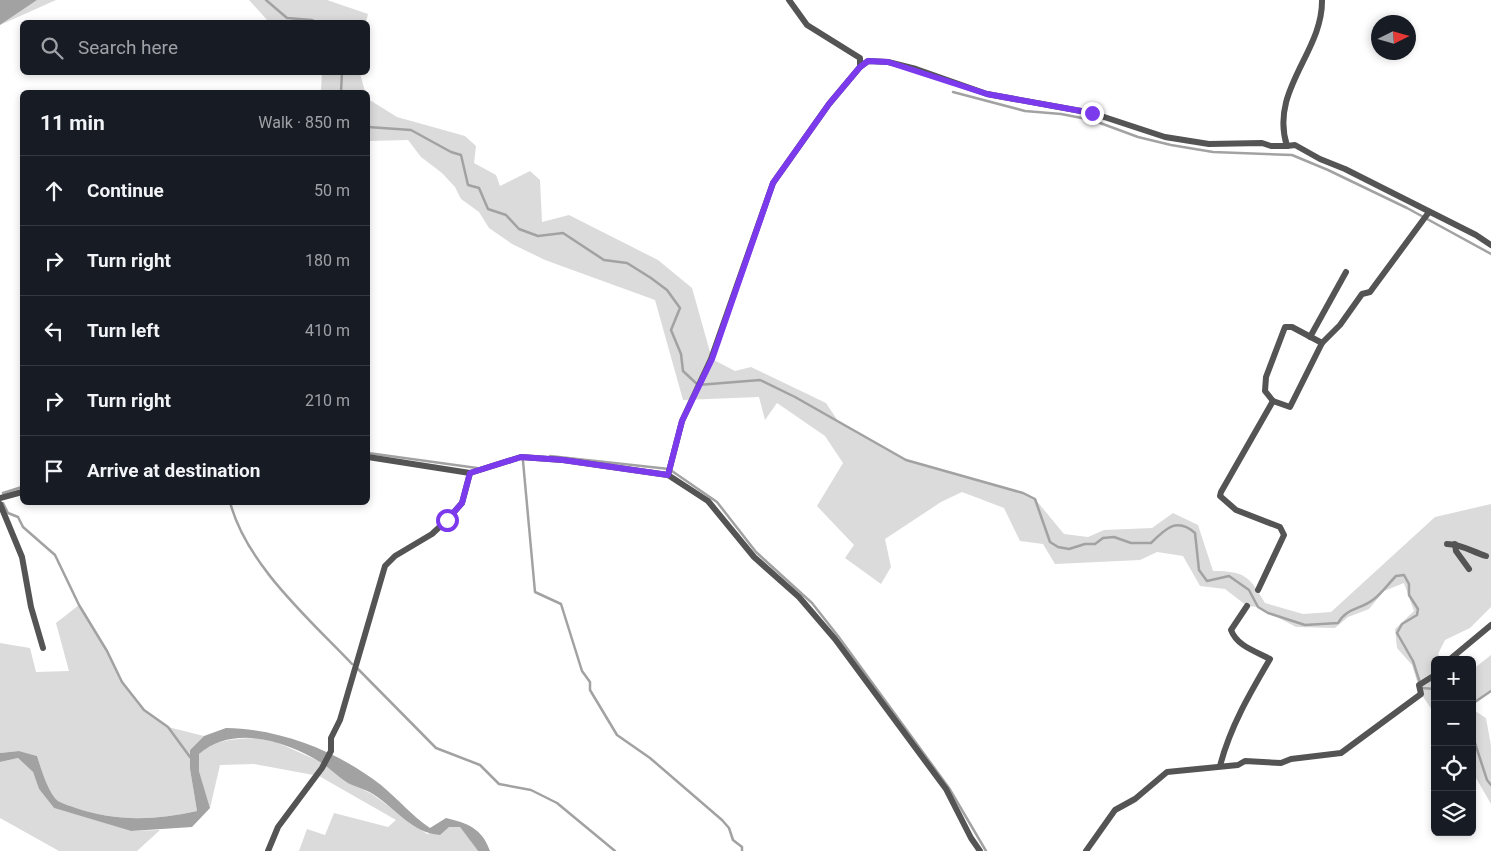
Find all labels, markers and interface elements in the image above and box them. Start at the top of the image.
north arrow [1371,15,1416,60]
search box [20,20,370,75]
icon: search [38,34,66,62]
text: Search here [78,36,178,59]
route end [1081,102,1104,125]
text: 11 min [40,111,105,135]
text: Walk · 850 m [258,113,350,132]
icon: ahead [40,177,68,205]
text: Continue [87,179,164,202]
text: 50 m [314,181,350,200]
icon: right [40,247,68,275]
text: Turn right [87,249,171,272]
text: 180 m [305,251,350,270]
icon: left [40,317,68,345]
text: Turn left [87,319,160,342]
text: 410 m [305,321,350,340]
icon: right [40,387,68,415]
text: Turn right [87,389,171,412]
text: 210 m [305,391,350,410]
icon: arrive [40,457,68,485]
text: Arrive at destination [87,459,260,482]
route start [436,509,459,532]
map controls [1431,656,1476,836]
button: + [1431,656,1476,701]
button: − [1431,701,1476,746]
button: locate [1431,746,1476,791]
button: layers [1431,791,1476,836]

